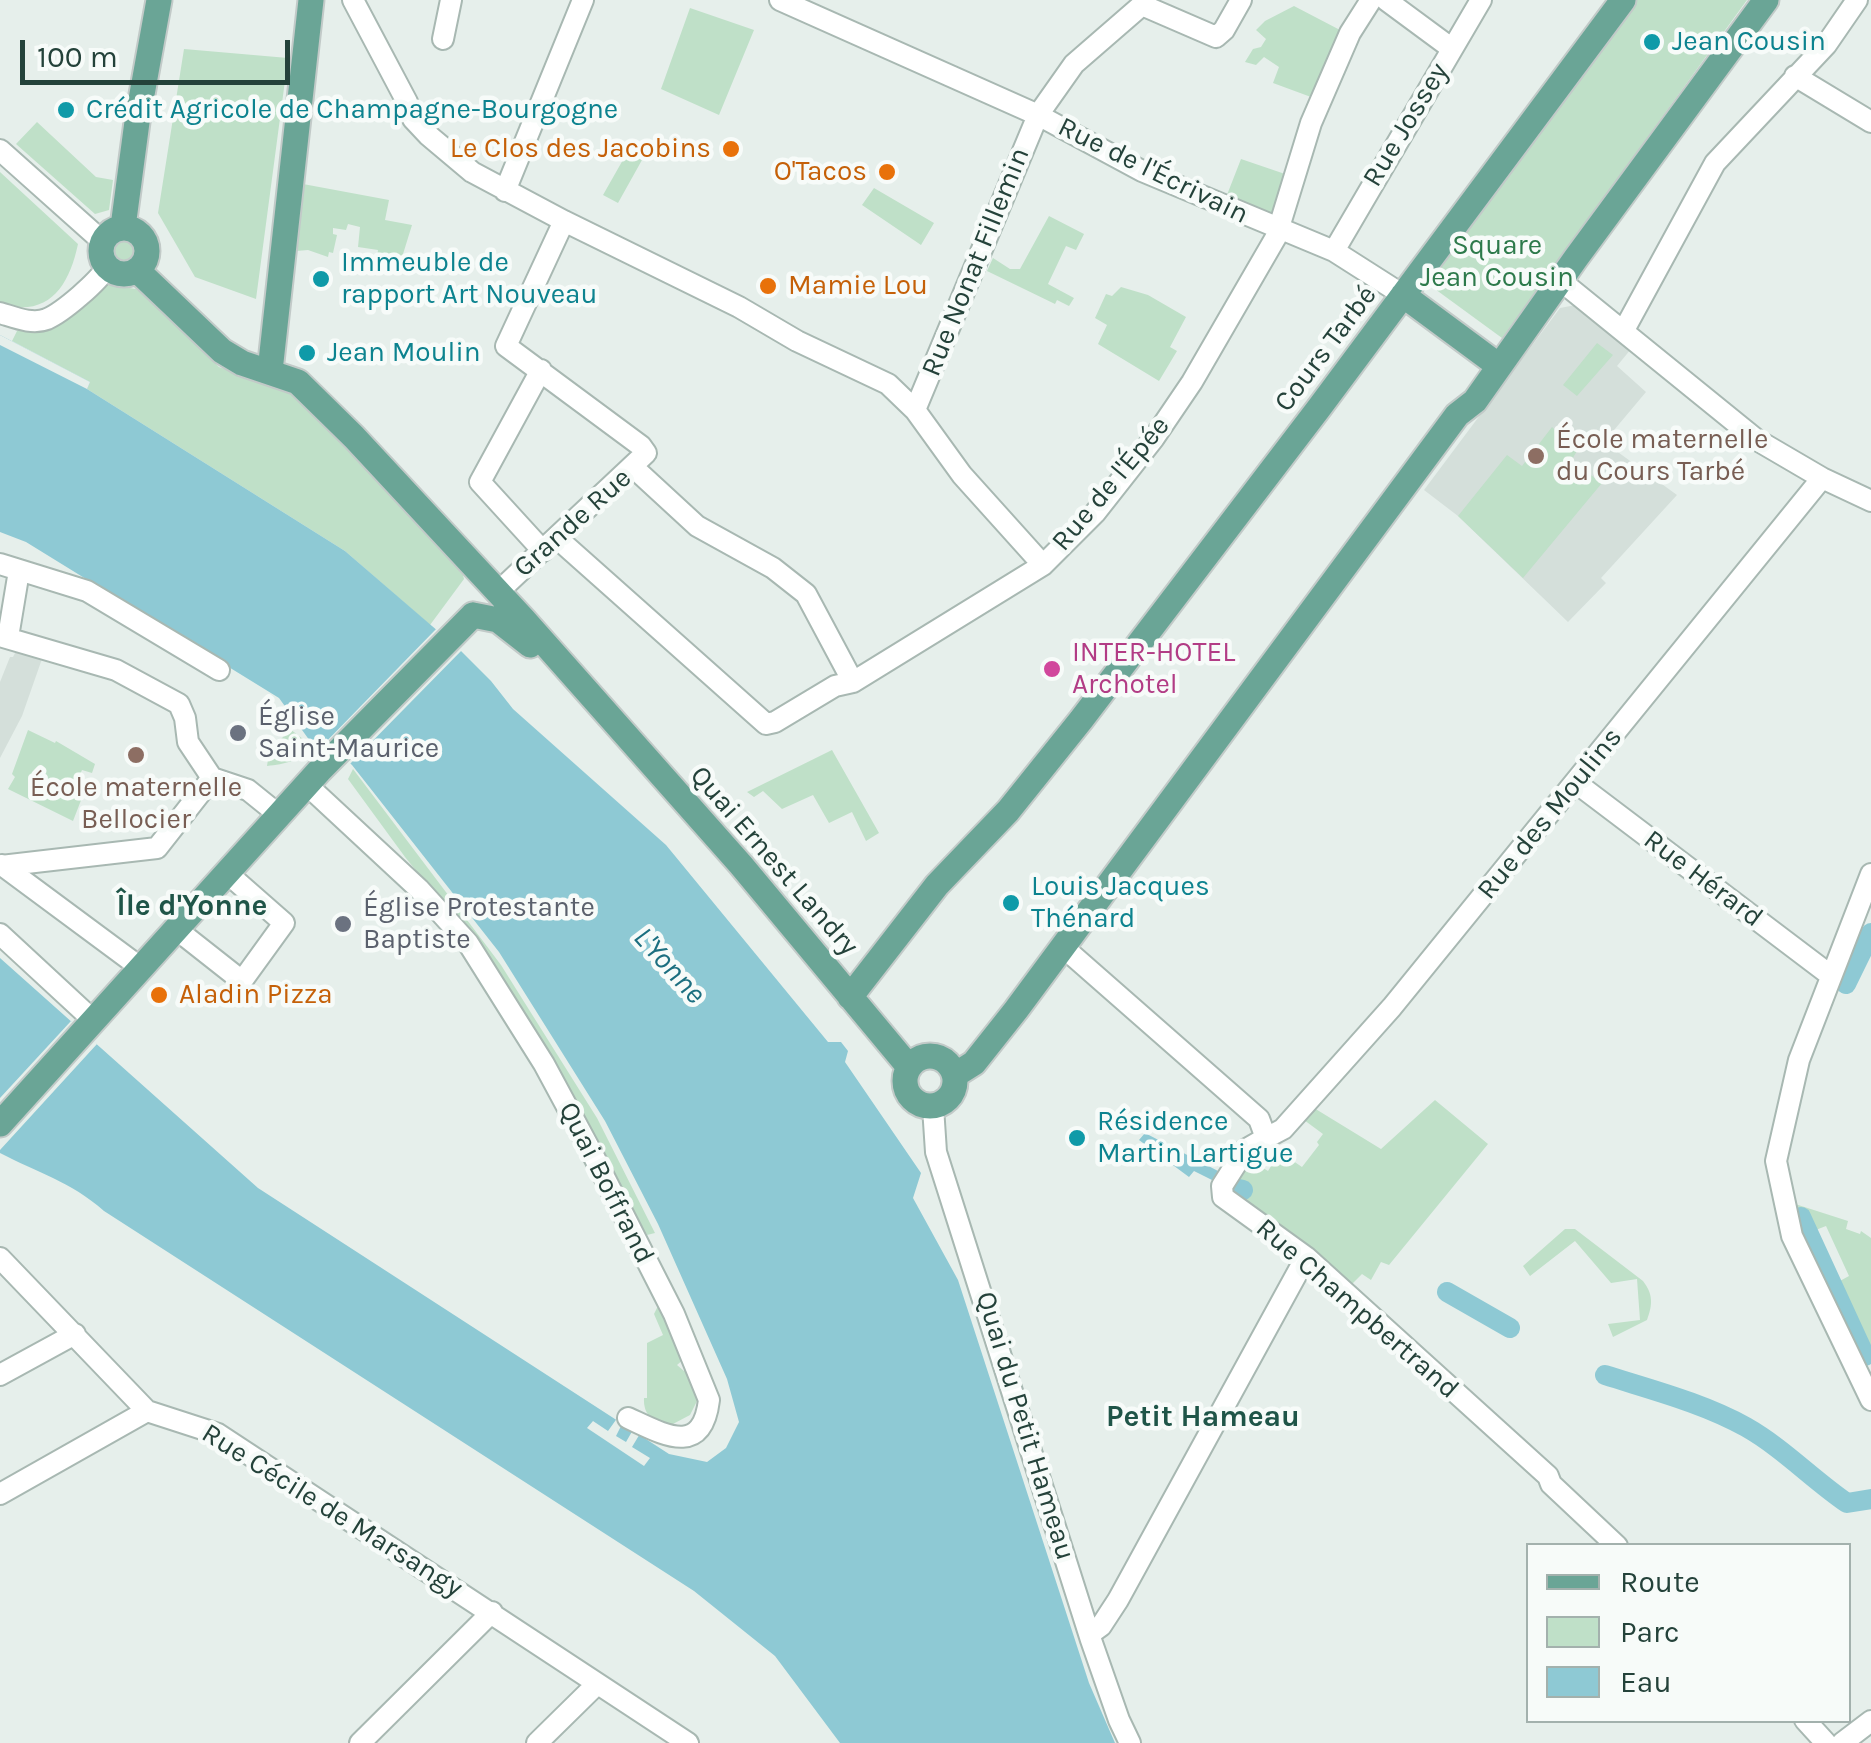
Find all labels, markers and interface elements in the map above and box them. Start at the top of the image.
scale bar [25,20,295,82]
place label: Jean Cousin [1672,25,1826,59]
marker: Jean Cousin [1641,31,1663,53]
text: 100 m [37,39,118,75]
street label: Rue Jossey [1356,57,1456,193]
place label: Crédit Agricole de Champagne-Bourgogne [86,93,618,127]
marker: Crédit Agricole de Champagne-Bourgogne [55,99,77,121]
street label: Rue de l'Écrivain [1052,110,1254,232]
place label: Le Clos des Jacobins [450,132,711,166]
marker: Le Clos des Jacobins [720,138,742,160]
street label: Rue Nonat Fillemin [915,143,1037,381]
place label: O'Tacos [774,155,867,189]
marker: O'Tacos [876,161,898,183]
park label: Square Jean Cousin [1420,229,1574,295]
place label: Immeuble de rapport Art Nouveau [341,246,597,312]
marker: Immeuble de rapport Art Nouveau [310,268,332,290]
place label: Mamie Lou [788,269,928,303]
marker: Mamie Lou [757,275,779,297]
street label: Cours Tarbé [1268,279,1384,419]
place label: Jean Moulin [327,336,481,370]
marker: Jean Moulin [296,342,318,364]
street label: Rue de l'Épée [1045,410,1177,558]
place label: École maternelle du Cours Tarbé [1556,423,1768,489]
marker: École maternelle du Cours Tarbé [1525,445,1547,467]
street label: Grande Rue [507,461,639,585]
place label: INTER-HOTEL Archotel [1072,636,1235,702]
marker: INTER-HOTEL Archotel [1041,658,1063,680]
place label: Église Saint-Maurice [258,700,439,766]
street label: Rue des Moulins [1470,721,1630,907]
marker: Église Saint-Maurice [227,722,249,744]
marker: École maternelle Bellocier [125,744,147,766]
street label: Quai Ernest Landry [683,759,865,963]
place label: École maternelle Bellocier [30,771,242,837]
street label: Rue Hérard [1637,823,1769,935]
place label: Louis Jacques Thénard [1031,870,1210,936]
district label: Île d'Yonne [117,888,267,924]
place label: Église Protestante Baptiste [363,891,595,957]
marker: Louis Jacques Thénard [1000,892,1022,914]
marker: Église Protestante Baptiste [332,913,354,935]
water label: L'Yonne [625,920,713,1012]
place label: Aladin Pizza [179,978,333,1012]
marker: Aladin Pizza [148,984,170,1006]
street label: Quai Boffrand [551,1097,661,1269]
place label: Résidence Martin Lartigue [1097,1105,1293,1171]
marker: Résidence Martin Lartigue [1066,1127,1088,1149]
street label: Rue Champbertrand [1249,1212,1465,1406]
street label: Quai du Petit Hameau [968,1288,1082,1564]
district label: Petit Hameau [1106,1399,1300,1435]
street label: Rue Cécile de Marsangy [195,1417,469,1605]
legend [1526,1543,1851,1723]
text: Route [1620,1564,1700,1600]
text: Parc [1620,1614,1679,1650]
text: Eau [1620,1664,1672,1700]

